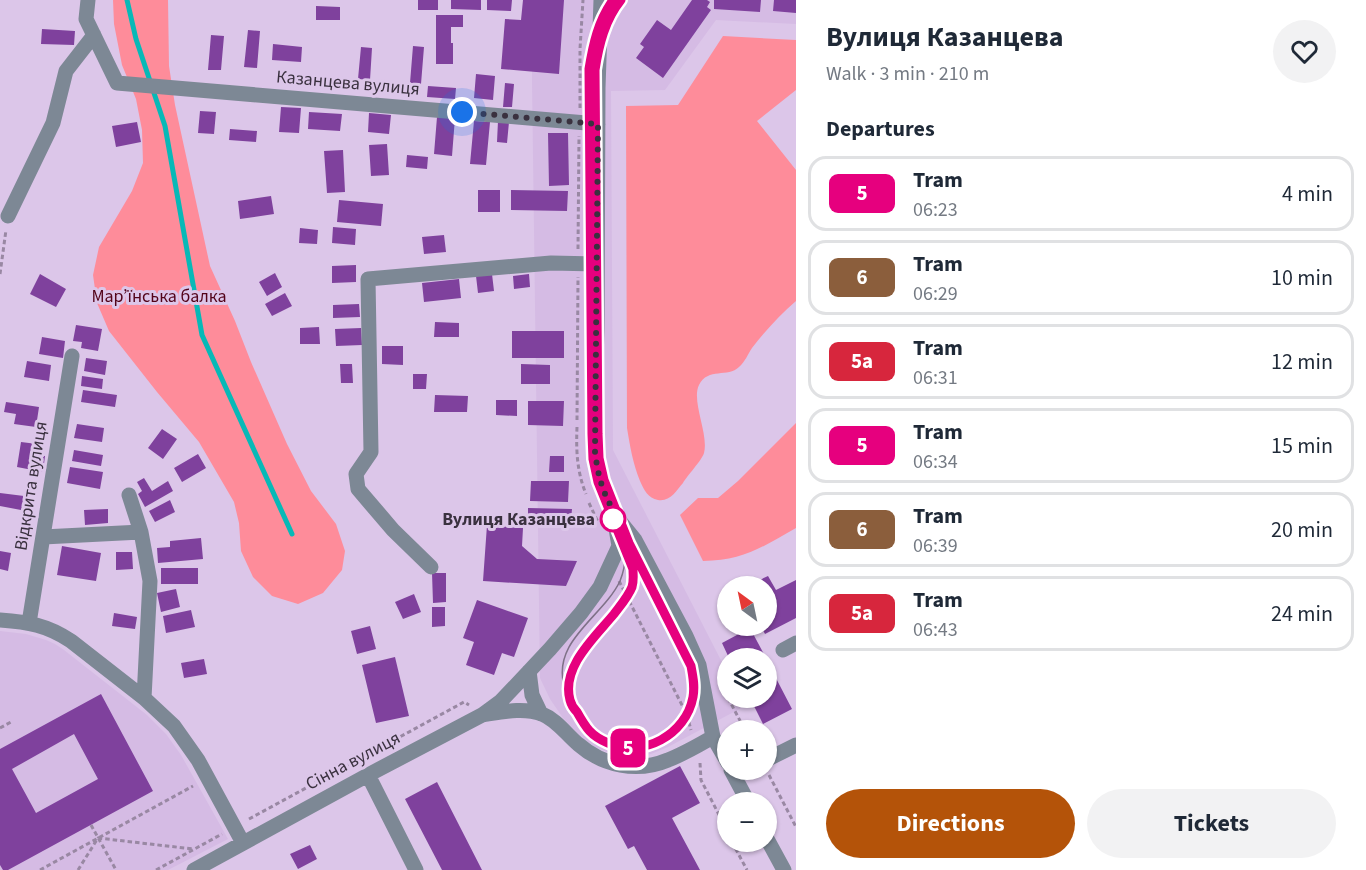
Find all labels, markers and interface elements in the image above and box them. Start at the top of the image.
text: Вулиця Казанцева [826,17,1064,57]
button: heart [1273,20,1336,83]
text: Walk · 3 min · 210 m [826,60,989,88]
street label: Казанцева вулиця [275,64,421,102]
your location [447,97,477,127]
text: Departures [826,113,935,145]
text: Tram [913,164,963,196]
text: 5 [856,178,868,208]
text: 4 min [1282,178,1333,210]
text: 06:23 [913,196,958,224]
text: Tram [913,248,963,280]
text: 6 [856,262,868,292]
text: 10 min [1271,262,1333,294]
text: 06:29 [913,280,958,308]
park label: Мар’їнська балка [91,284,227,309]
text: Tram [913,332,963,364]
text: 5а [851,346,873,376]
text: 12 min [1271,346,1333,378]
text: 06:31 [913,364,958,392]
text: Tram [913,416,963,448]
street label: Відкрита вулиця [8,420,54,552]
text: 5 [856,430,868,460]
text: 15 min [1271,430,1333,462]
text: 06:34 [913,448,958,476]
text: Tram [913,500,963,532]
marker: Вулиця Казанцева [600,506,626,532]
place label: Вулиця Казанцева [442,507,595,532]
text: 6 [856,514,868,544]
text: 20 min [1271,514,1333,546]
text: 06:39 [913,532,958,560]
north arrow [717,576,777,636]
map controls [717,576,777,852]
text: Tram [913,584,963,616]
text: 5а [851,598,873,628]
text: 24 min [1271,598,1333,630]
text: 06:43 [913,616,958,644]
button: layers [717,648,777,708]
button: + [717,720,777,780]
street label: Сінна вулиця [301,726,405,796]
line badge: 5 [608,728,648,768]
text: 5 [622,733,634,763]
button: Directions [826,789,1075,858]
button: Tickets [1087,789,1336,858]
button: − [717,792,777,852]

